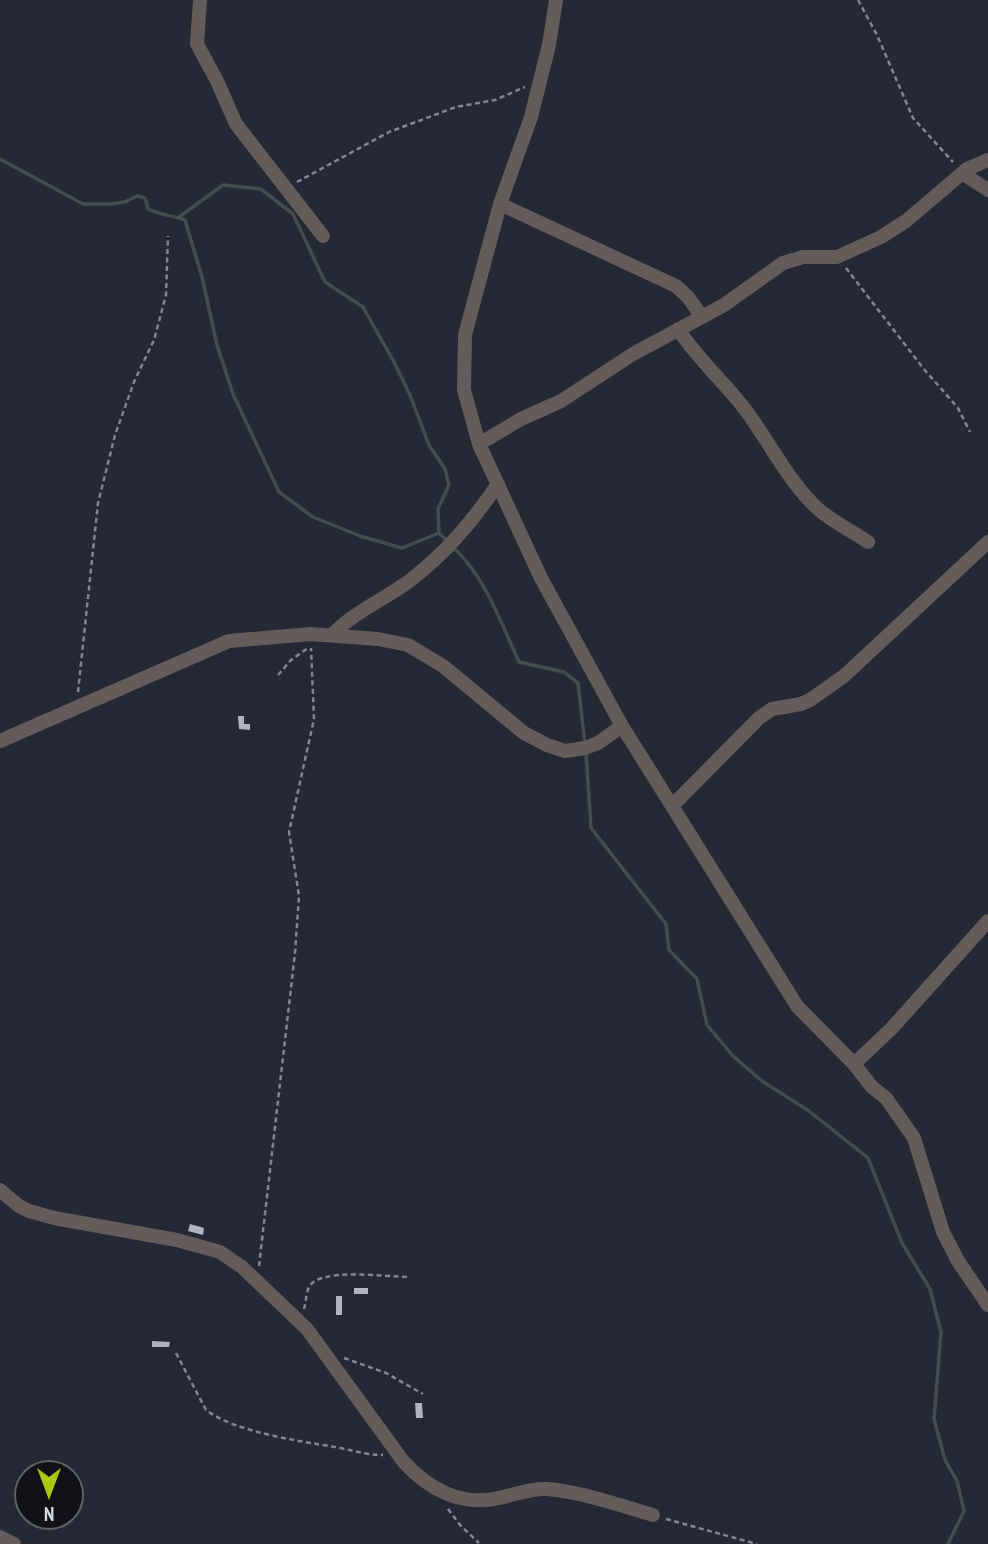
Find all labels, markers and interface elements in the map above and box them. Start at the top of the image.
north arrow [14,1460,84,1530]
text: N [44,1502,54,1526]

